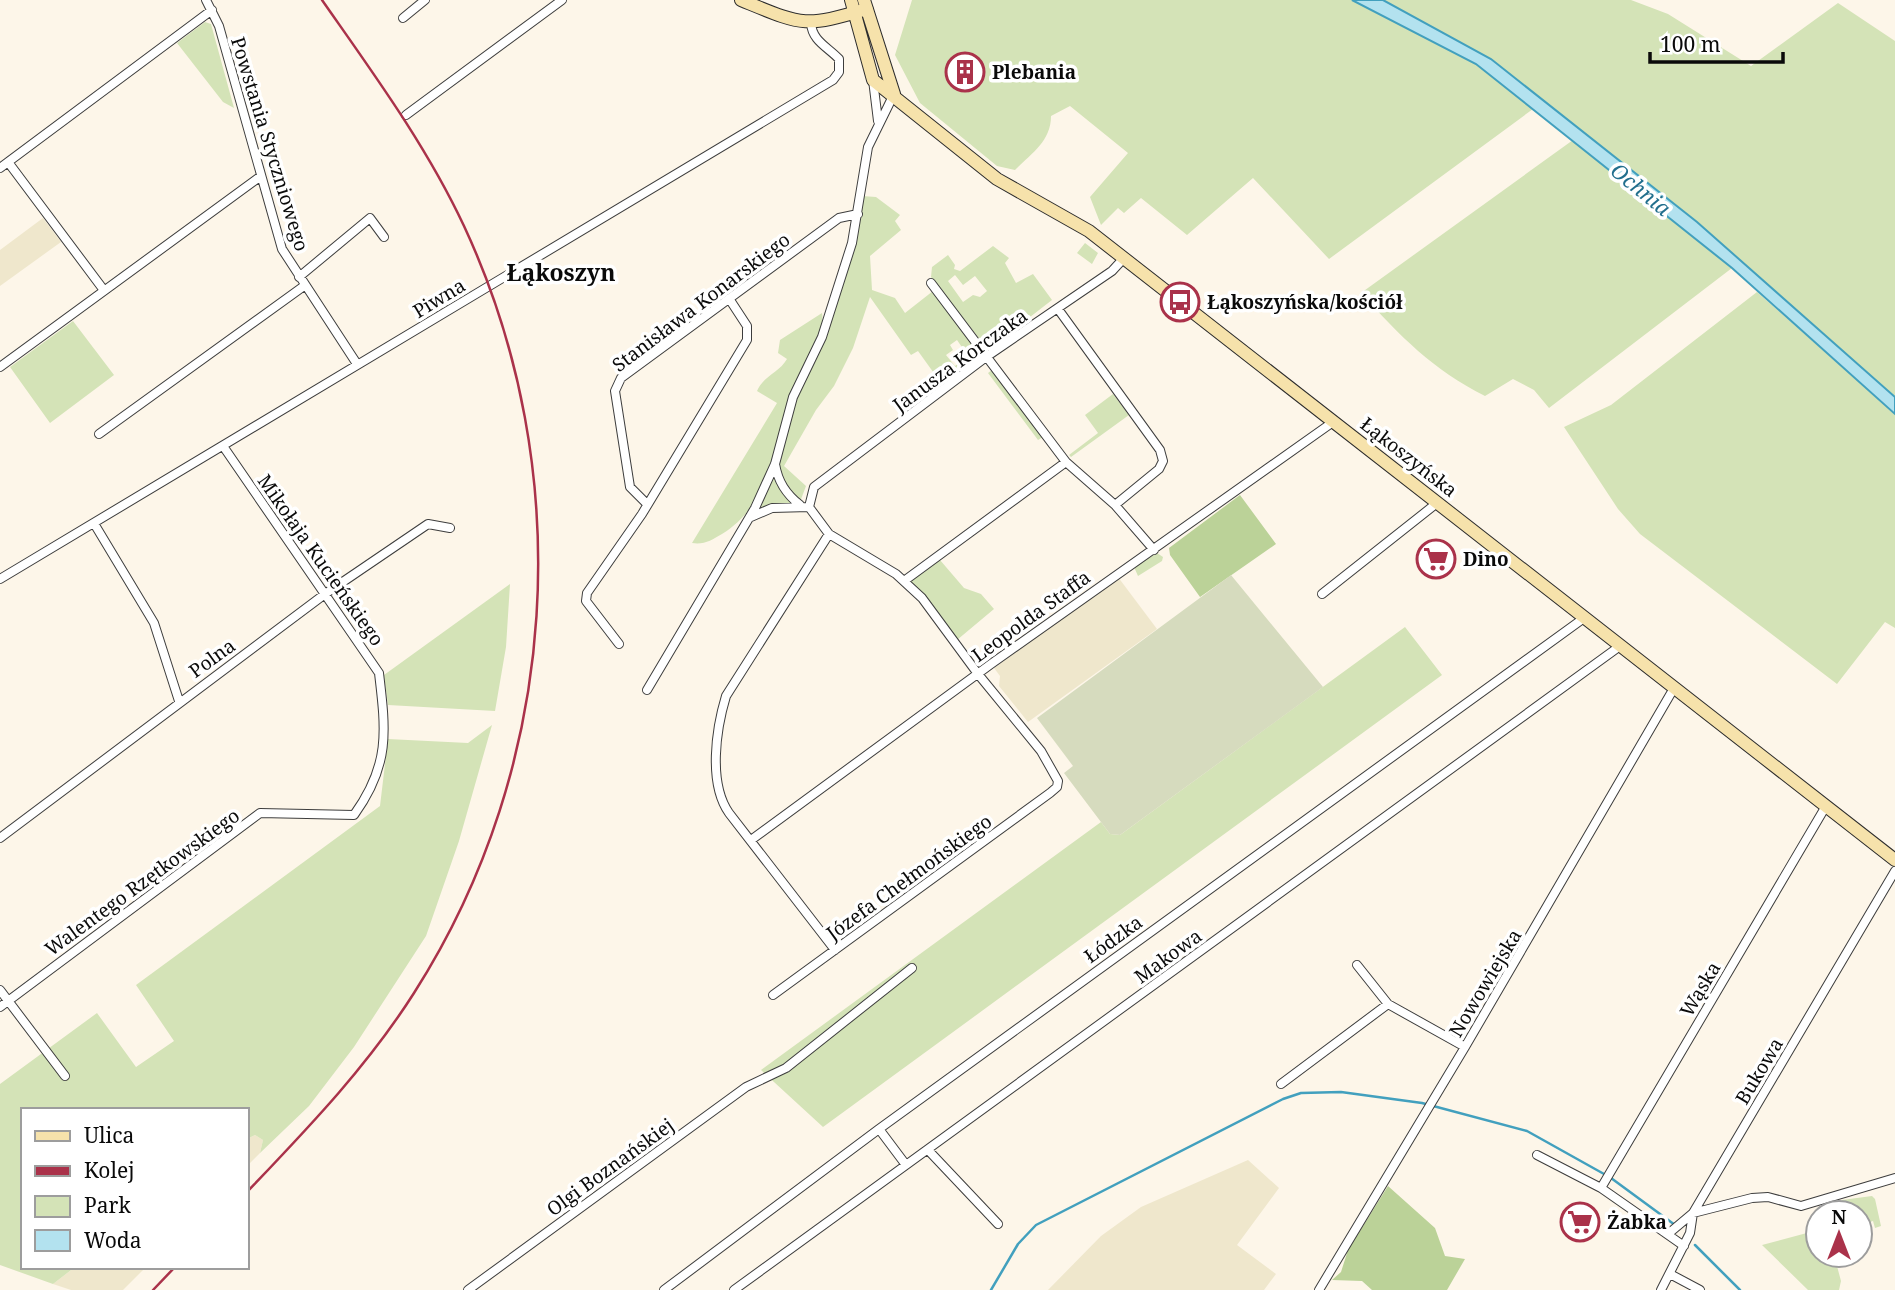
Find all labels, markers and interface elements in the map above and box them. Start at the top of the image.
scale bar [1650,21,1783,65]
text: 100 m [1660,30,1721,58]
street label: Powstania Styczniowego [225,34,315,254]
building icon: Plebania [944,51,986,93]
place label: Plebania [992,59,1076,85]
water label: Ochnia [1605,156,1677,222]
street label: Stanisława Konarskiego [607,226,795,378]
district label: Łąkoszyn [506,256,616,288]
street label: Piwna [408,272,470,324]
bus stop icon: Łąkoszyńska/kościół [1159,281,1201,323]
place label: Łąkoszyńska/kościół [1207,289,1403,315]
street label: Janusza Korczaka [887,302,1032,418]
street label: Łąkoszyńska [1355,411,1463,503]
street label: Mikołaja Kucieńskiego [252,469,390,651]
supermarket icon: Dino [1415,538,1457,580]
place label: Dino [1463,546,1509,572]
street label: Leopolda Staffa [966,564,1096,668]
street label: Polna [184,632,240,684]
street label: Walentego Rzętkowskiego [39,802,245,962]
street label: Józefa Chełmońskiego [820,808,997,946]
street label: Łódzka [1079,909,1147,969]
street label: Makowa [1129,923,1207,989]
street label: Nowowiejska [1443,924,1527,1042]
street label: Wąska [1673,957,1727,1021]
street label: Bukowa [1729,1033,1789,1109]
legend [21,1108,248,1269]
street label: Olgi Boznańskiej [541,1112,679,1222]
text: Ulica [84,1121,134,1149]
text: Kolej [84,1156,134,1184]
text: Park [84,1191,131,1219]
north arrow [1804,1199,1874,1269]
supermarket icon: Żabka [1559,1201,1601,1243]
text: N [1832,1204,1847,1230]
place label: Żabka [1607,1209,1667,1235]
text: Woda [84,1226,142,1254]

